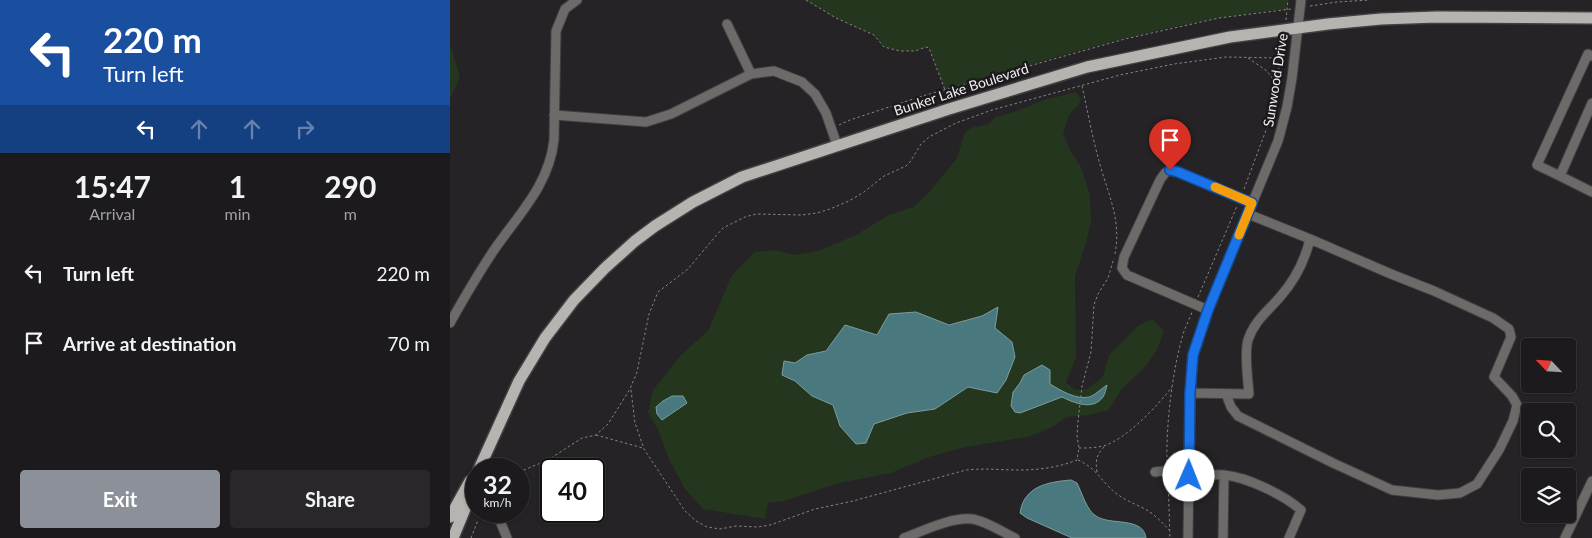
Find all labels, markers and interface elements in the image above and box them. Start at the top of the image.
text: 220 m [103,18,202,60]
icon: left [20,20,85,85]
street label: Sunwood Drive [1259,32,1291,128]
street label: Bunker Lake Boulevard [891,59,1031,119]
text: Turn left [103,60,184,87]
icon: left [132,115,160,143]
icon: ahead [185,115,213,143]
icon: ahead [238,115,266,143]
icon: right [291,115,319,143]
pin [1149,119,1191,170]
icon: arrive [1156,126,1184,154]
text: 15:47 [74,168,151,204]
text: 1 [229,168,246,204]
text: 290 [324,168,376,204]
text: Arrival [89,204,135,223]
text: min [225,204,251,223]
text: m [344,204,357,223]
icon: left [20,259,48,287]
text: Turn left [63,262,134,285]
text: 220 m [376,262,430,285]
icon: arrive [20,329,48,357]
text: Arrive at destination [63,332,236,355]
text: 70 m [387,332,430,355]
north arrow [1521,338,1576,392]
map controls [1521,338,1576,523]
button: search [1521,403,1576,458]
position arrow [1162,449,1214,501]
speed limit sign: 40 [540,458,605,523]
button: layers [1521,468,1576,523]
text: 32 [483,469,512,499]
button: Exit [20,470,220,528]
button: Share [230,470,430,528]
text: km/h [483,495,512,510]

